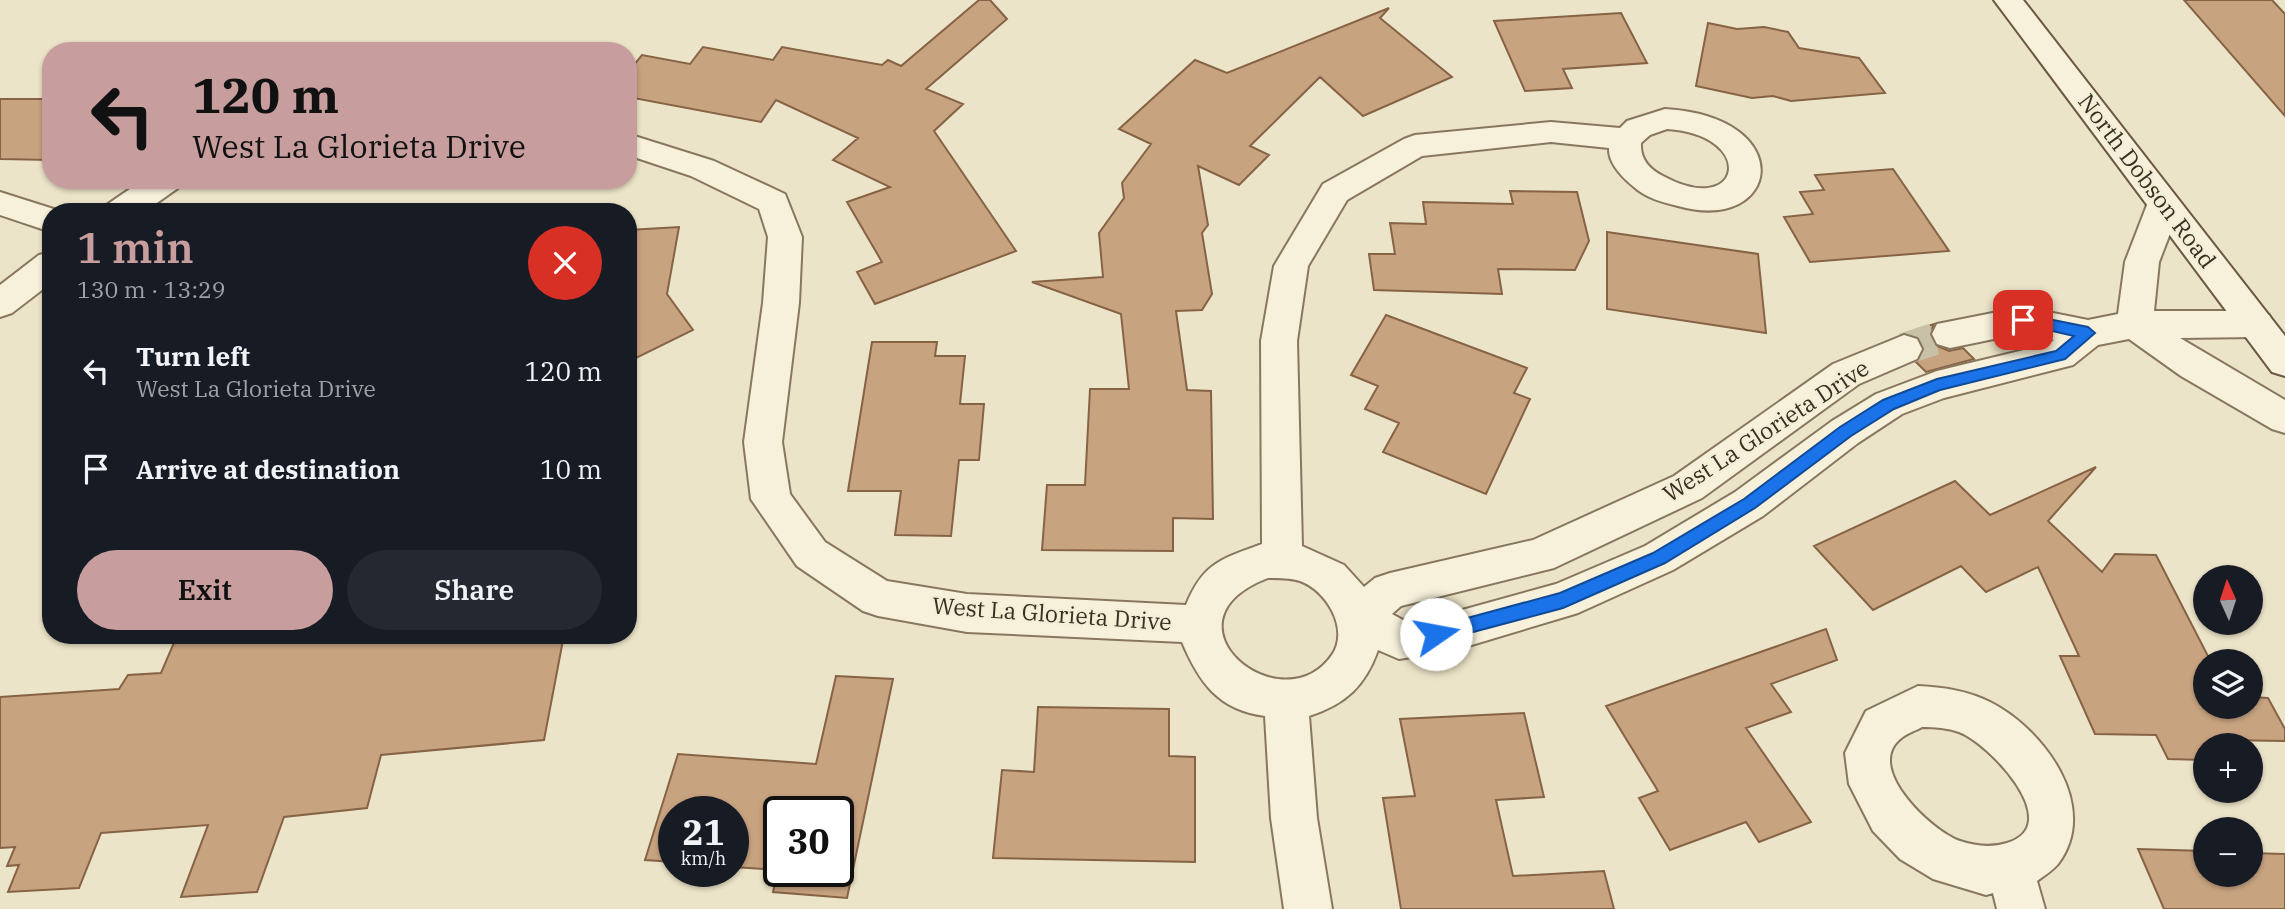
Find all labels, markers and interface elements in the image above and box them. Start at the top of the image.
text: 120 m [192,63,339,126]
icon: left [77,70,168,161]
street label: North Dobson Road [2072,87,2223,274]
text: West La Glorieta Drive [192,125,526,167]
text: 1 min [77,220,194,275]
button: close [528,226,602,300]
text: 130 m · 13:29 [77,274,226,304]
pin [1993,290,2053,350]
icon: arrive [2004,301,2042,339]
text: Turn left [136,339,250,373]
icon: left [77,352,115,390]
street label: West La Glorieta Drive [1657,352,1874,508]
text: 120 m [524,354,602,388]
text: West La Glorieta Drive [136,373,376,403]
icon: arrive [77,450,115,488]
text: Arrive at destination [136,452,400,486]
text: 10 m [540,452,602,486]
button: Exit [77,550,333,630]
button: Share [347,550,602,630]
north arrow [2193,565,2263,635]
map controls [2193,565,2263,887]
street label: West La Glorieta Drive [931,590,1173,636]
position arrow [1399,597,1473,671]
button: layers [2193,649,2263,719]
button: + [2193,733,2263,803]
speed limit sign: 30 [763,796,854,887]
text: 21 [682,809,725,855]
button: − [2193,817,2263,887]
text: km/h [681,847,726,870]

